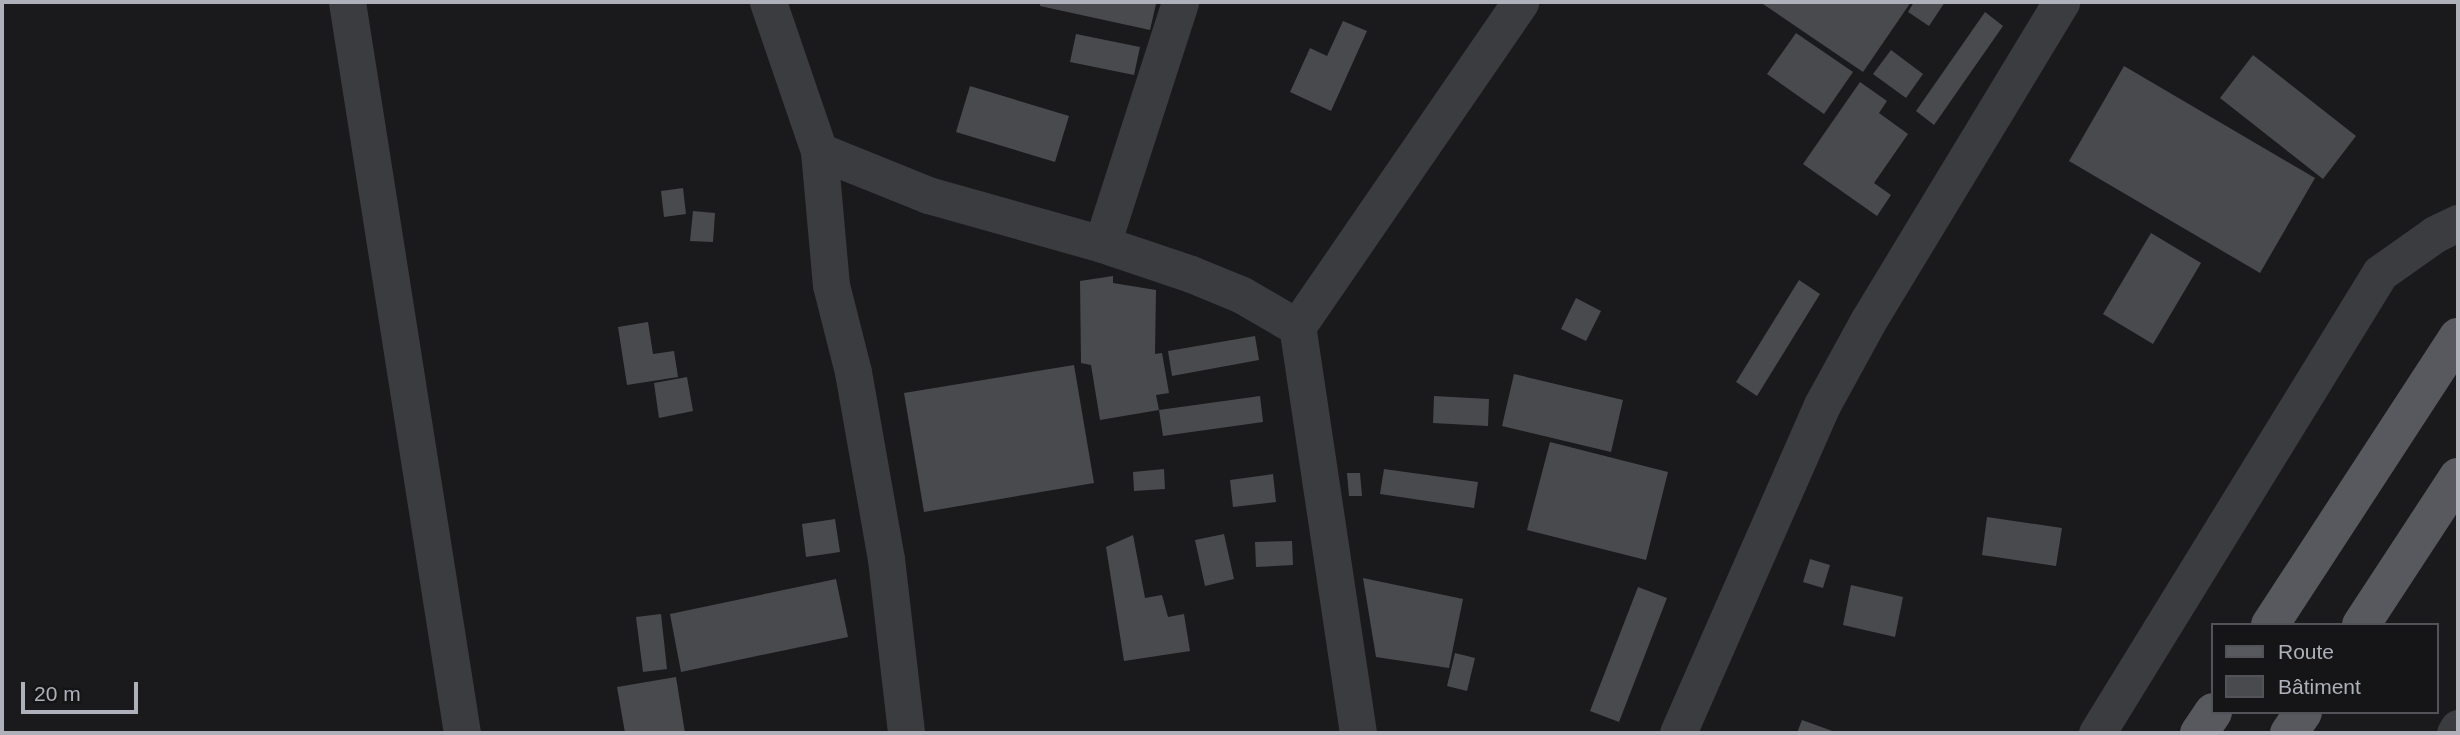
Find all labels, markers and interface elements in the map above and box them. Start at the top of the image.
legend [2212,623,2439,714]
text: Route [2278,640,2334,663]
scale bar [24,668,142,712]
text: Bâtiment [2278,675,2361,698]
text: 20 m [34,682,81,705]

